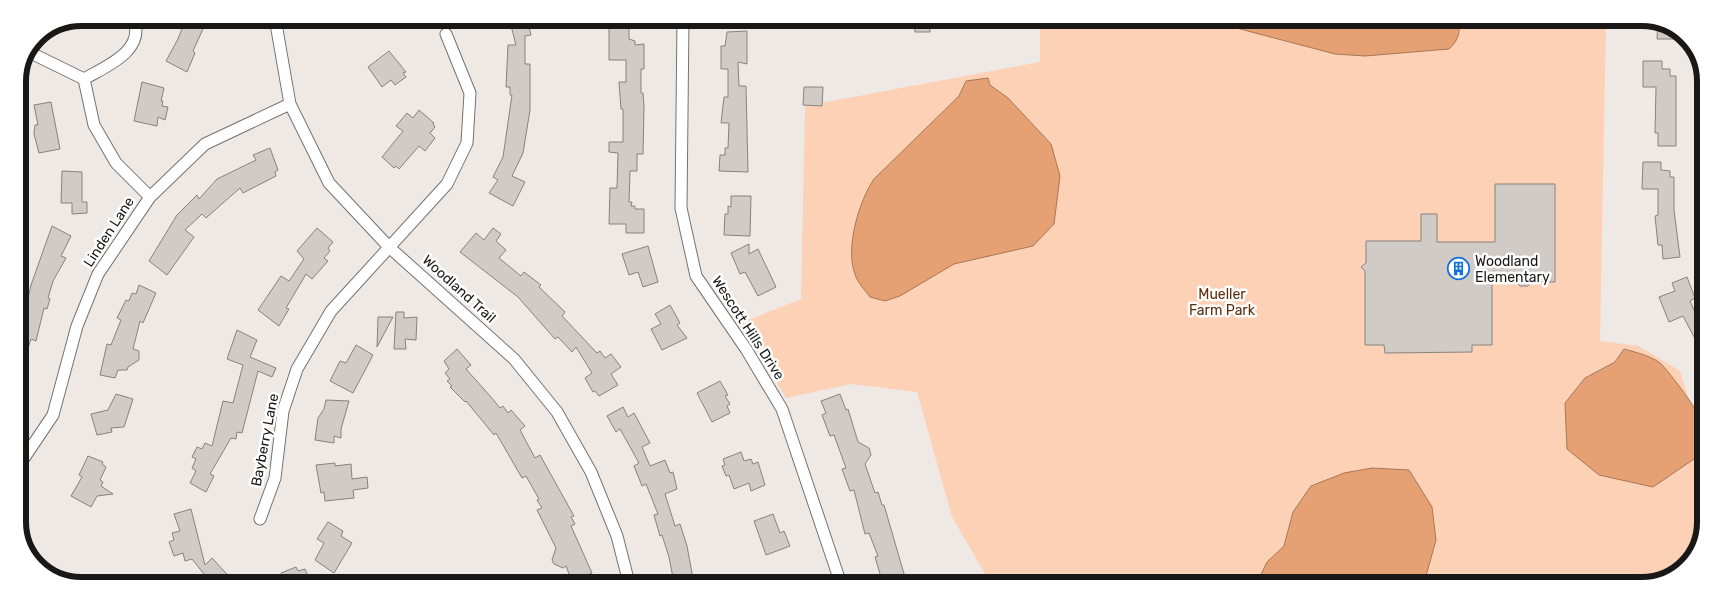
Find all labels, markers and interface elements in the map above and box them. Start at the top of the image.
street label: Linden Lane [80,194,138,270]
street label: Woodland Trail [419,252,499,326]
place label: Woodland Elementary [1475,253,1550,286]
building icon: Woodland Elementary [1447,257,1471,281]
street label: Wescott Hills Drive [708,273,788,383]
park label: Mueller Farm Park [1189,286,1256,319]
street label: Bayberry Lane [248,392,282,488]

